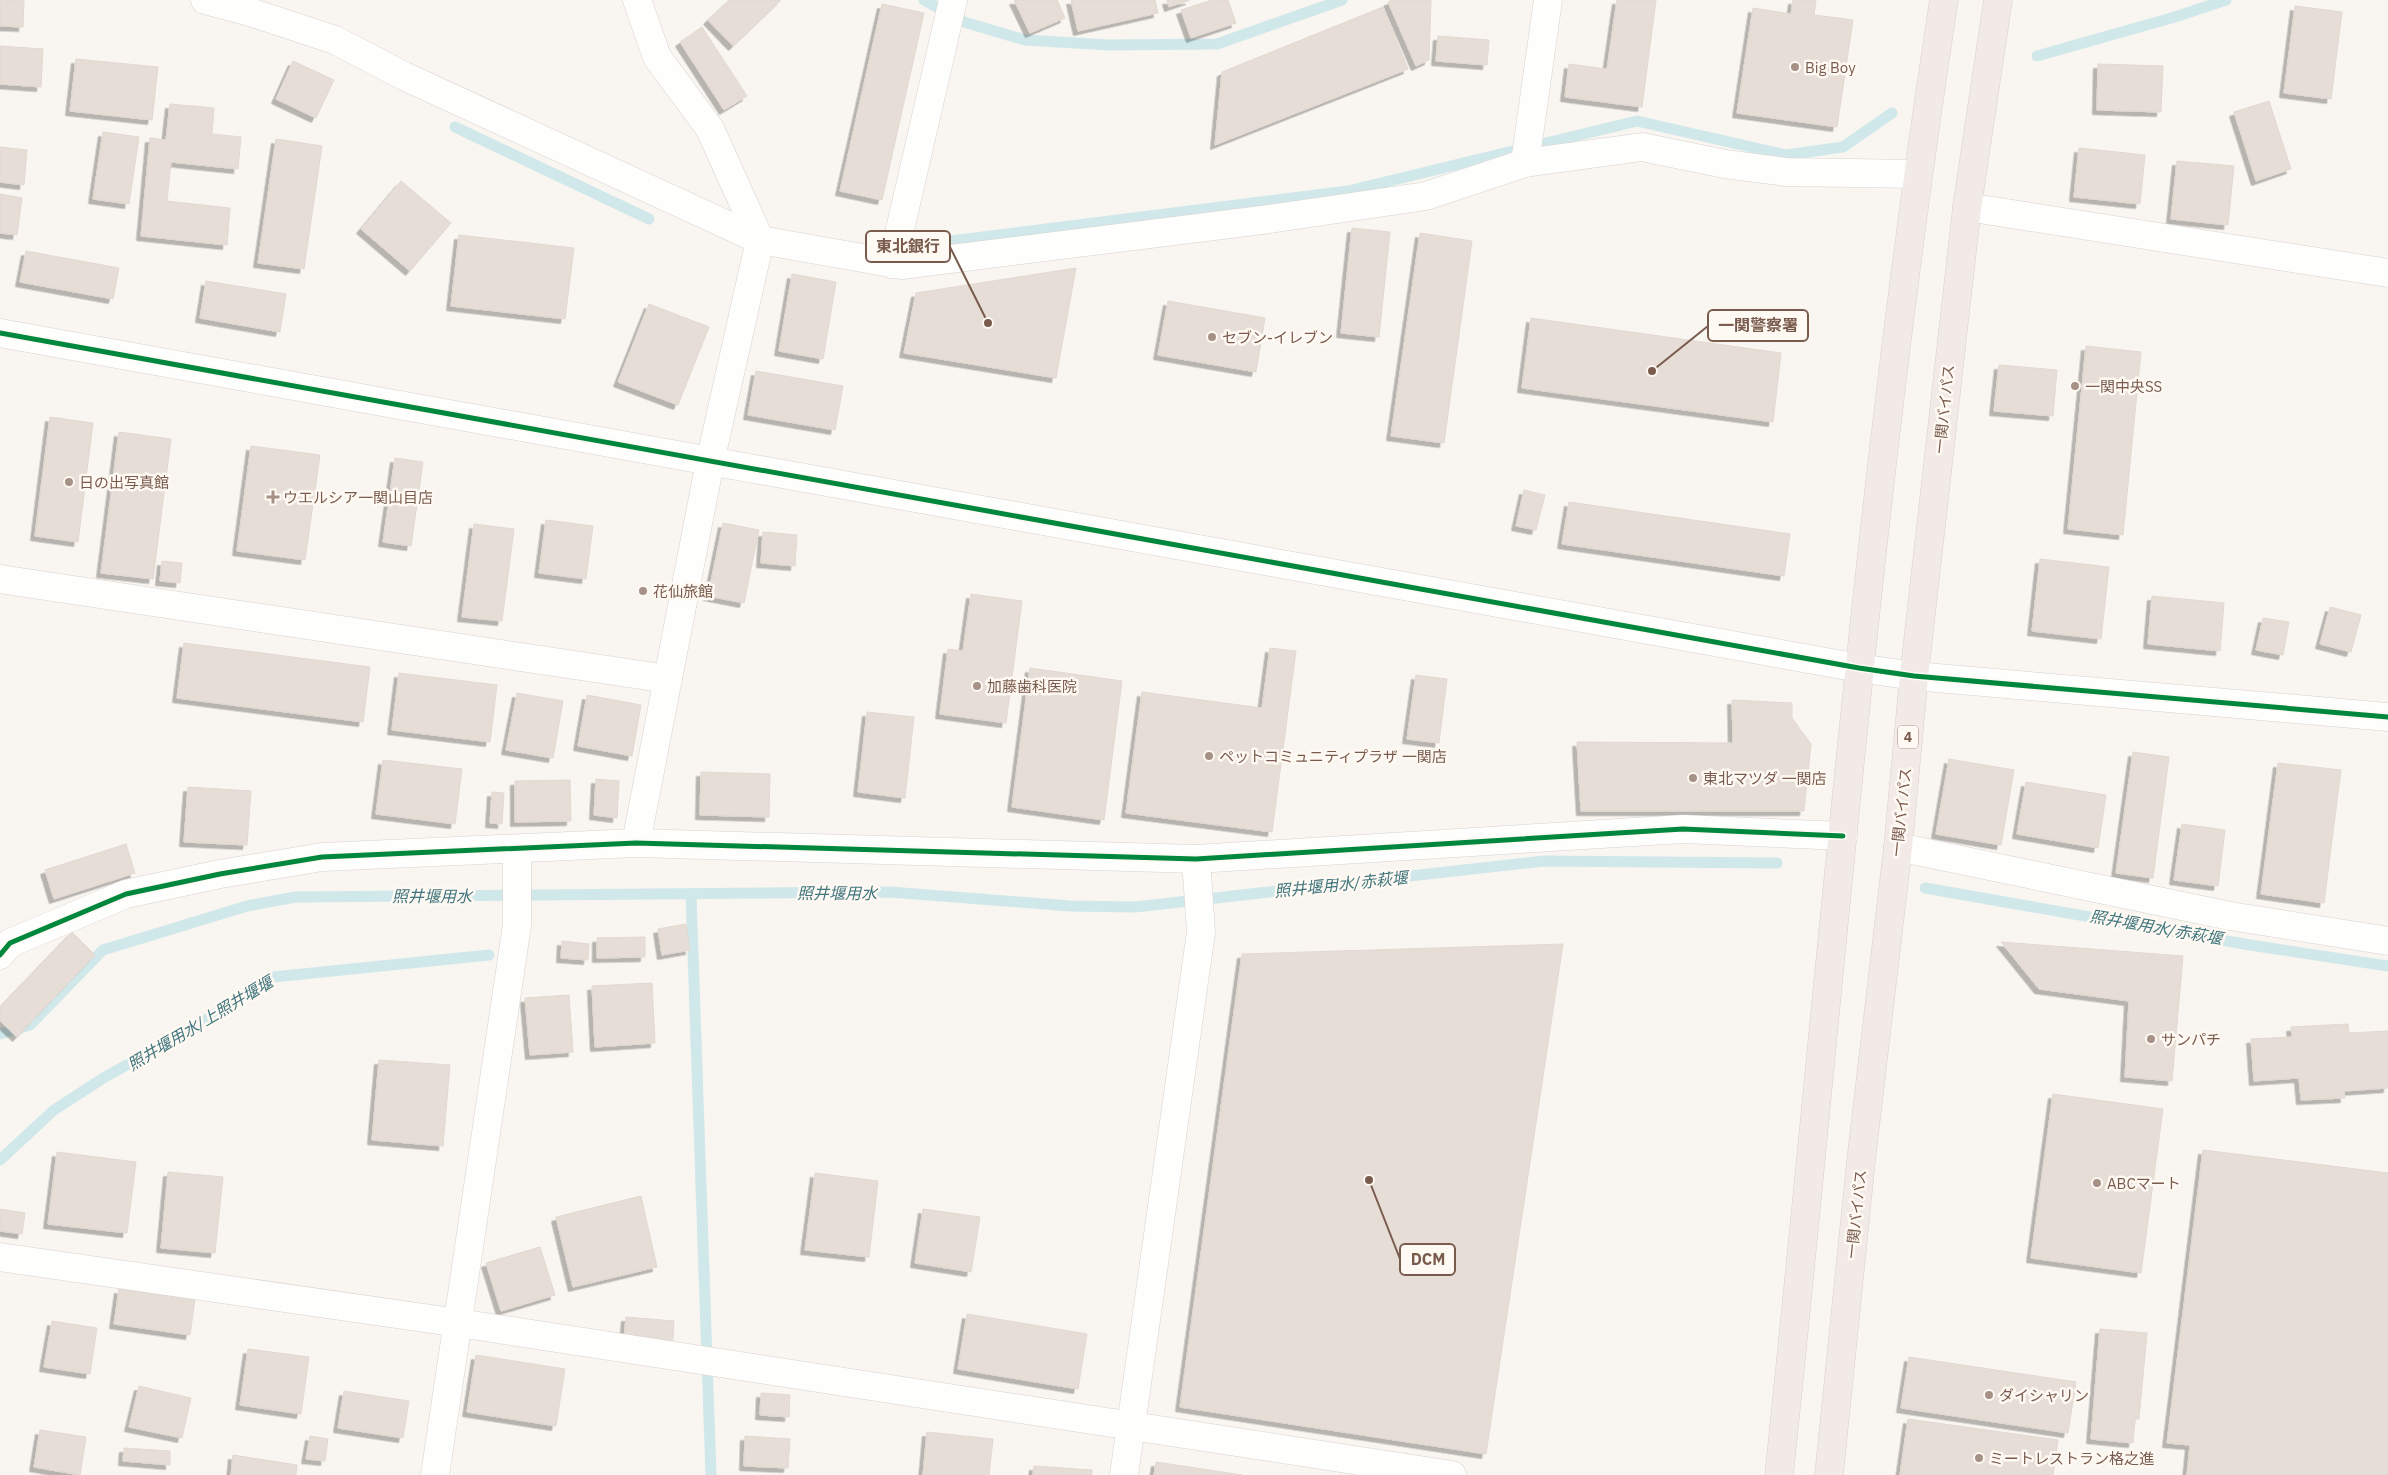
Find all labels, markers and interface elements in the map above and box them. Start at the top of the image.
place label: Big Boy [1805,58,1856,77]
marker: Big Boy [1789,61,1801,73]
callout: 東北銀行 [866,231,950,262]
text: 東北銀行 [876,236,940,256]
callout: 一関警察署 [1708,310,1808,341]
text: 一関警察署 [1718,315,1798,335]
place label: セブン-イレブン [1222,328,1333,347]
marker: セブン-イレブン [1206,331,1218,343]
street label: 一関バイパス [1930,363,1958,455]
place label: 一関中央SS [2085,377,2162,396]
marker: 一関中央SS [2069,380,2081,392]
place label: 日の出写真館 [79,473,169,492]
marker: 日の出写真館 [63,476,75,488]
place label: ウエルシア一関山目店 [283,488,433,507]
marker: ウエルシア一関山目店 [267,491,279,503]
place label: 花仙旅館 [653,582,713,601]
marker: 花仙旅館 [637,585,649,597]
place label: 加藤歯科医院 [987,677,1077,696]
marker: 加藤歯科医院 [971,680,983,692]
road number: 4 [1898,726,1918,749]
place label: ペットコミュニティプラザ 一関店 [1219,747,1447,766]
marker: ペットコミュニティプラザ 一関店 [1203,750,1215,762]
street label: 一関バイパス [1887,766,1915,858]
place label: 東北マツダ 一関店 [1703,769,1827,788]
marker: 東北マツダ 一関店 [1687,772,1699,784]
water label: 照井堰用水/赤萩堰 [1273,867,1412,901]
water label: 照井堰用水 [797,883,879,903]
water label: 照井堰用水 [392,886,474,906]
water label: 照井堰用水/赤萩堰 [2088,906,2227,949]
water label: 照井堰用水/上照井堰堰 [124,970,279,1074]
place label: サンパチ [2161,1030,2221,1049]
marker: サンパチ [2145,1033,2157,1045]
street label: 一関バイパス [1842,1168,1870,1260]
place label: ABCマート [2107,1174,2181,1193]
marker: ABCマート [2091,1177,2103,1189]
callout: DCM [1400,1244,1455,1275]
text: DCM [1411,1249,1445,1269]
place label: ダイシャリン [1999,1386,2089,1405]
marker: ダイシャリン [1983,1389,1995,1401]
place label: ミートレストラン格之進 [1989,1449,2154,1468]
marker: ミートレストラン格之進 [1973,1452,1985,1464]

